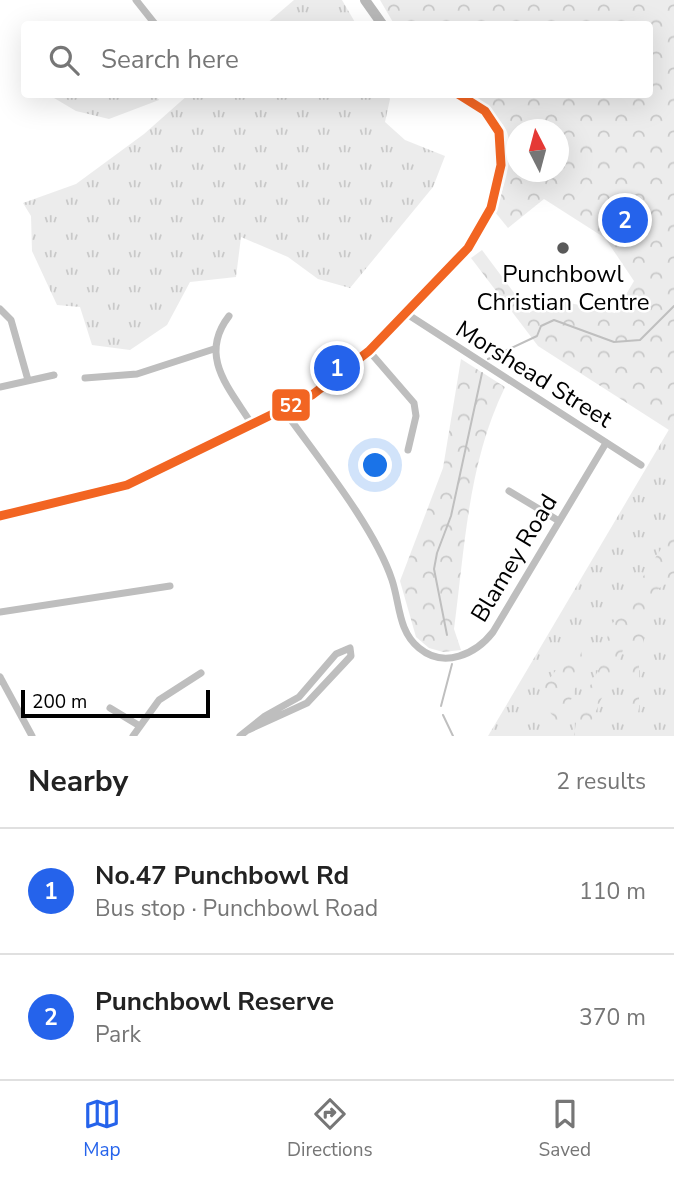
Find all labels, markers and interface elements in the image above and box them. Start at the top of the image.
search box [21,21,653,98]
icon: search [45,41,83,79]
text: Search here [101,42,239,77]
north arrow [506,119,569,182]
pin: 2 [602,194,648,246]
marker: Punchbowl Christian Centre [555,240,571,256]
place label: Punchbowl Christian Centre [476,258,650,318]
street label: Morshead Street [450,313,619,435]
pin: 1 [314,342,360,394]
line badge: 52 [271,388,311,422]
text: 52 [280,393,302,419]
your location [358,448,392,482]
street label: Blamey Road [463,488,565,628]
scale bar [21,687,210,719]
text: 200 m [32,689,87,715]
text: Nearby [28,761,128,802]
text: 2 results [556,766,646,797]
text: No.47 Punchbowl Rd [95,858,349,893]
text: 1 [44,876,58,907]
text: 110 m [579,876,646,907]
text: Bus stop · Punchbowl Road [95,893,378,924]
text: Punchbowl Reserve [95,984,334,1019]
text: 2 [44,1002,58,1033]
text: 370 m [579,1002,646,1033]
text: Park [95,1019,141,1050]
tab: Map [83,1095,121,1163]
tab: Directions [287,1095,373,1163]
tab: Saved [539,1095,591,1163]

